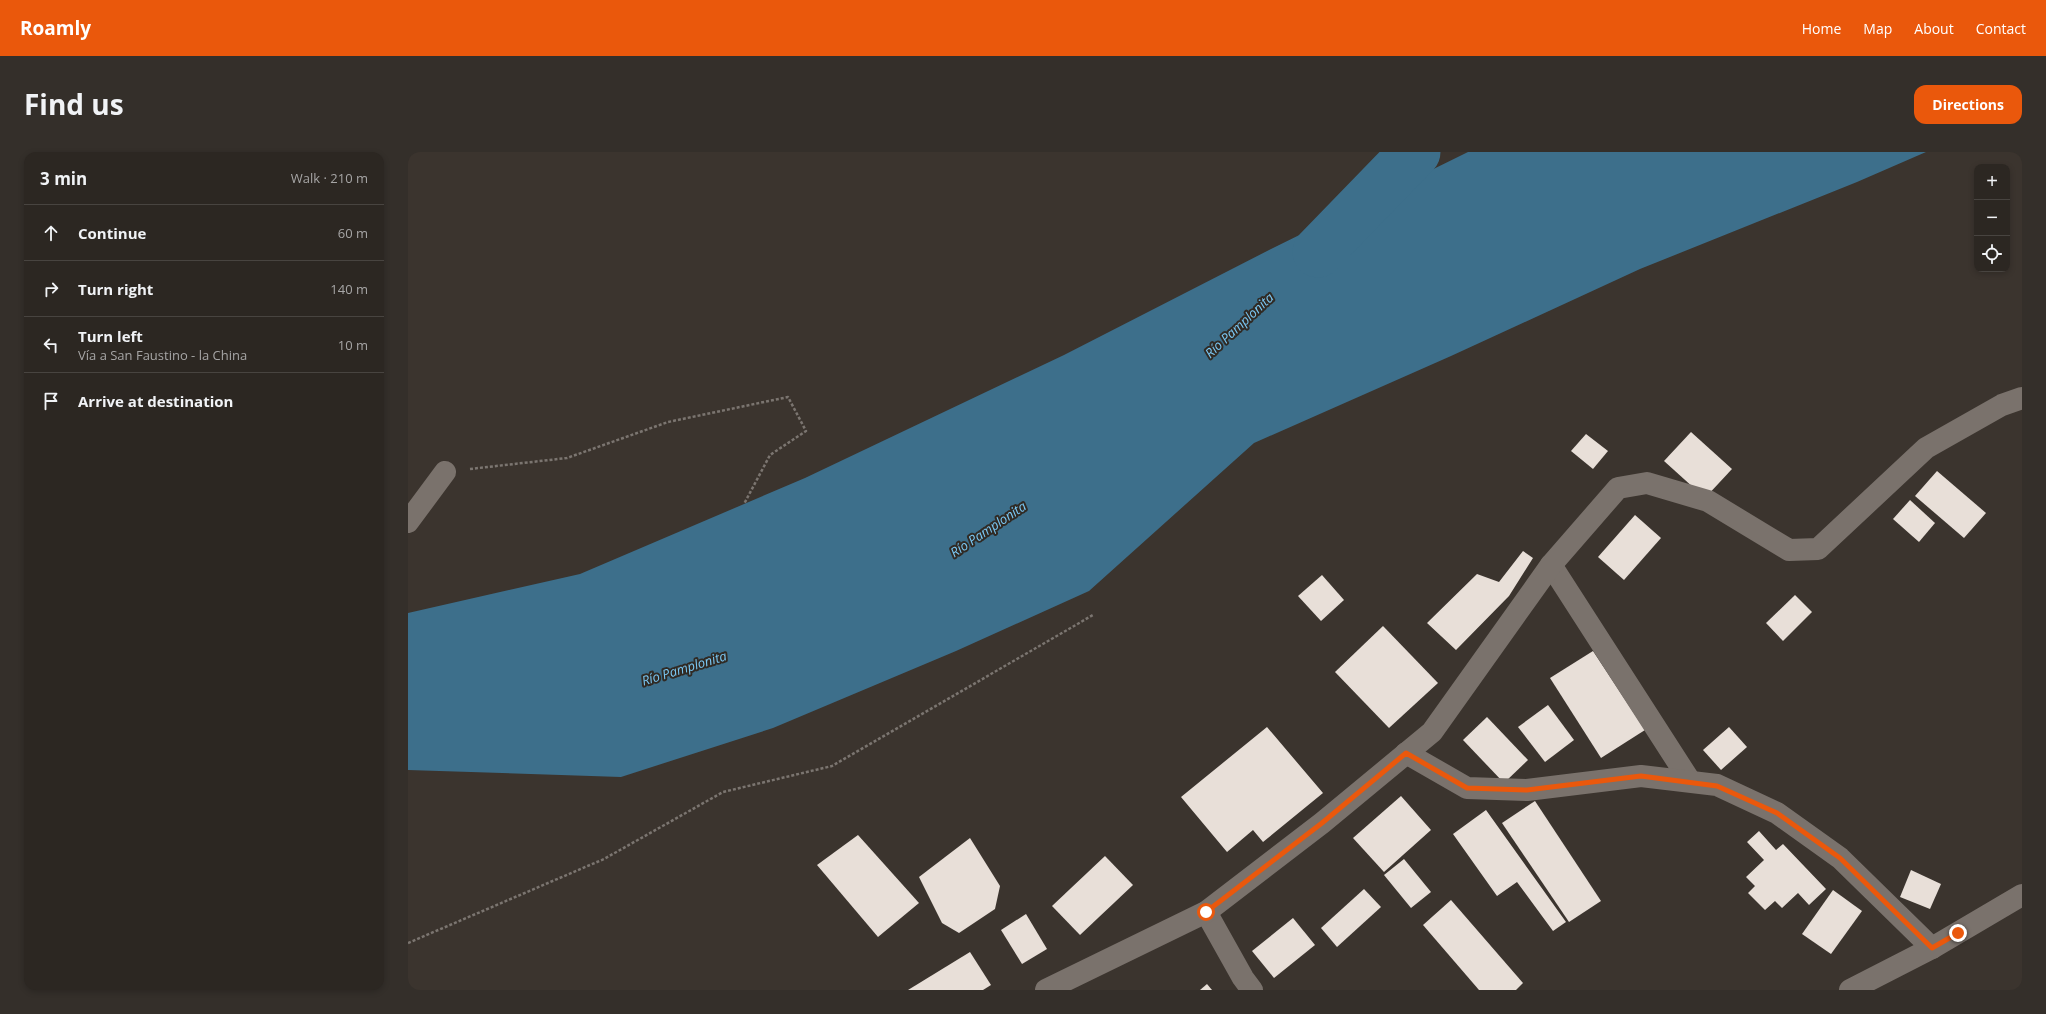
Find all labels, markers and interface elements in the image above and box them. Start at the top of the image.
text: Roamly [20,15,91,41]
text: Home [1802,19,1841,38]
text: Map [1863,19,1892,38]
text: About [1914,19,1954,38]
text: Contact [1976,19,2026,38]
text: Find us [24,85,124,123]
button: Directions [1914,85,2022,124]
map controls [1974,164,2010,272]
button: + [1974,164,2010,200]
text: 3 min [40,167,87,190]
text: Walk · 210 m [291,169,368,187]
button: − [1974,200,2010,236]
icon: ahead [40,222,62,244]
text: Continue [78,223,146,243]
text: 60 m [338,224,368,242]
button: locate [1974,236,2010,272]
icon: right [40,278,62,300]
text: Turn right [78,279,153,299]
text: 140 m [330,280,368,298]
water label: Río Pamplonita [1201,288,1278,362]
text: Turn left [78,326,143,346]
icon: left [40,334,62,356]
text: 10 m [338,336,368,354]
text: Vía a San Faustino - la China [78,346,247,364]
icon: arrive [40,390,62,412]
text: Arrive at destination [78,391,233,411]
water label: Río Pamplonita [947,497,1030,561]
water label: Río Pamplonita [639,646,729,689]
route start [1197,903,1215,921]
route end [1949,924,1967,942]

